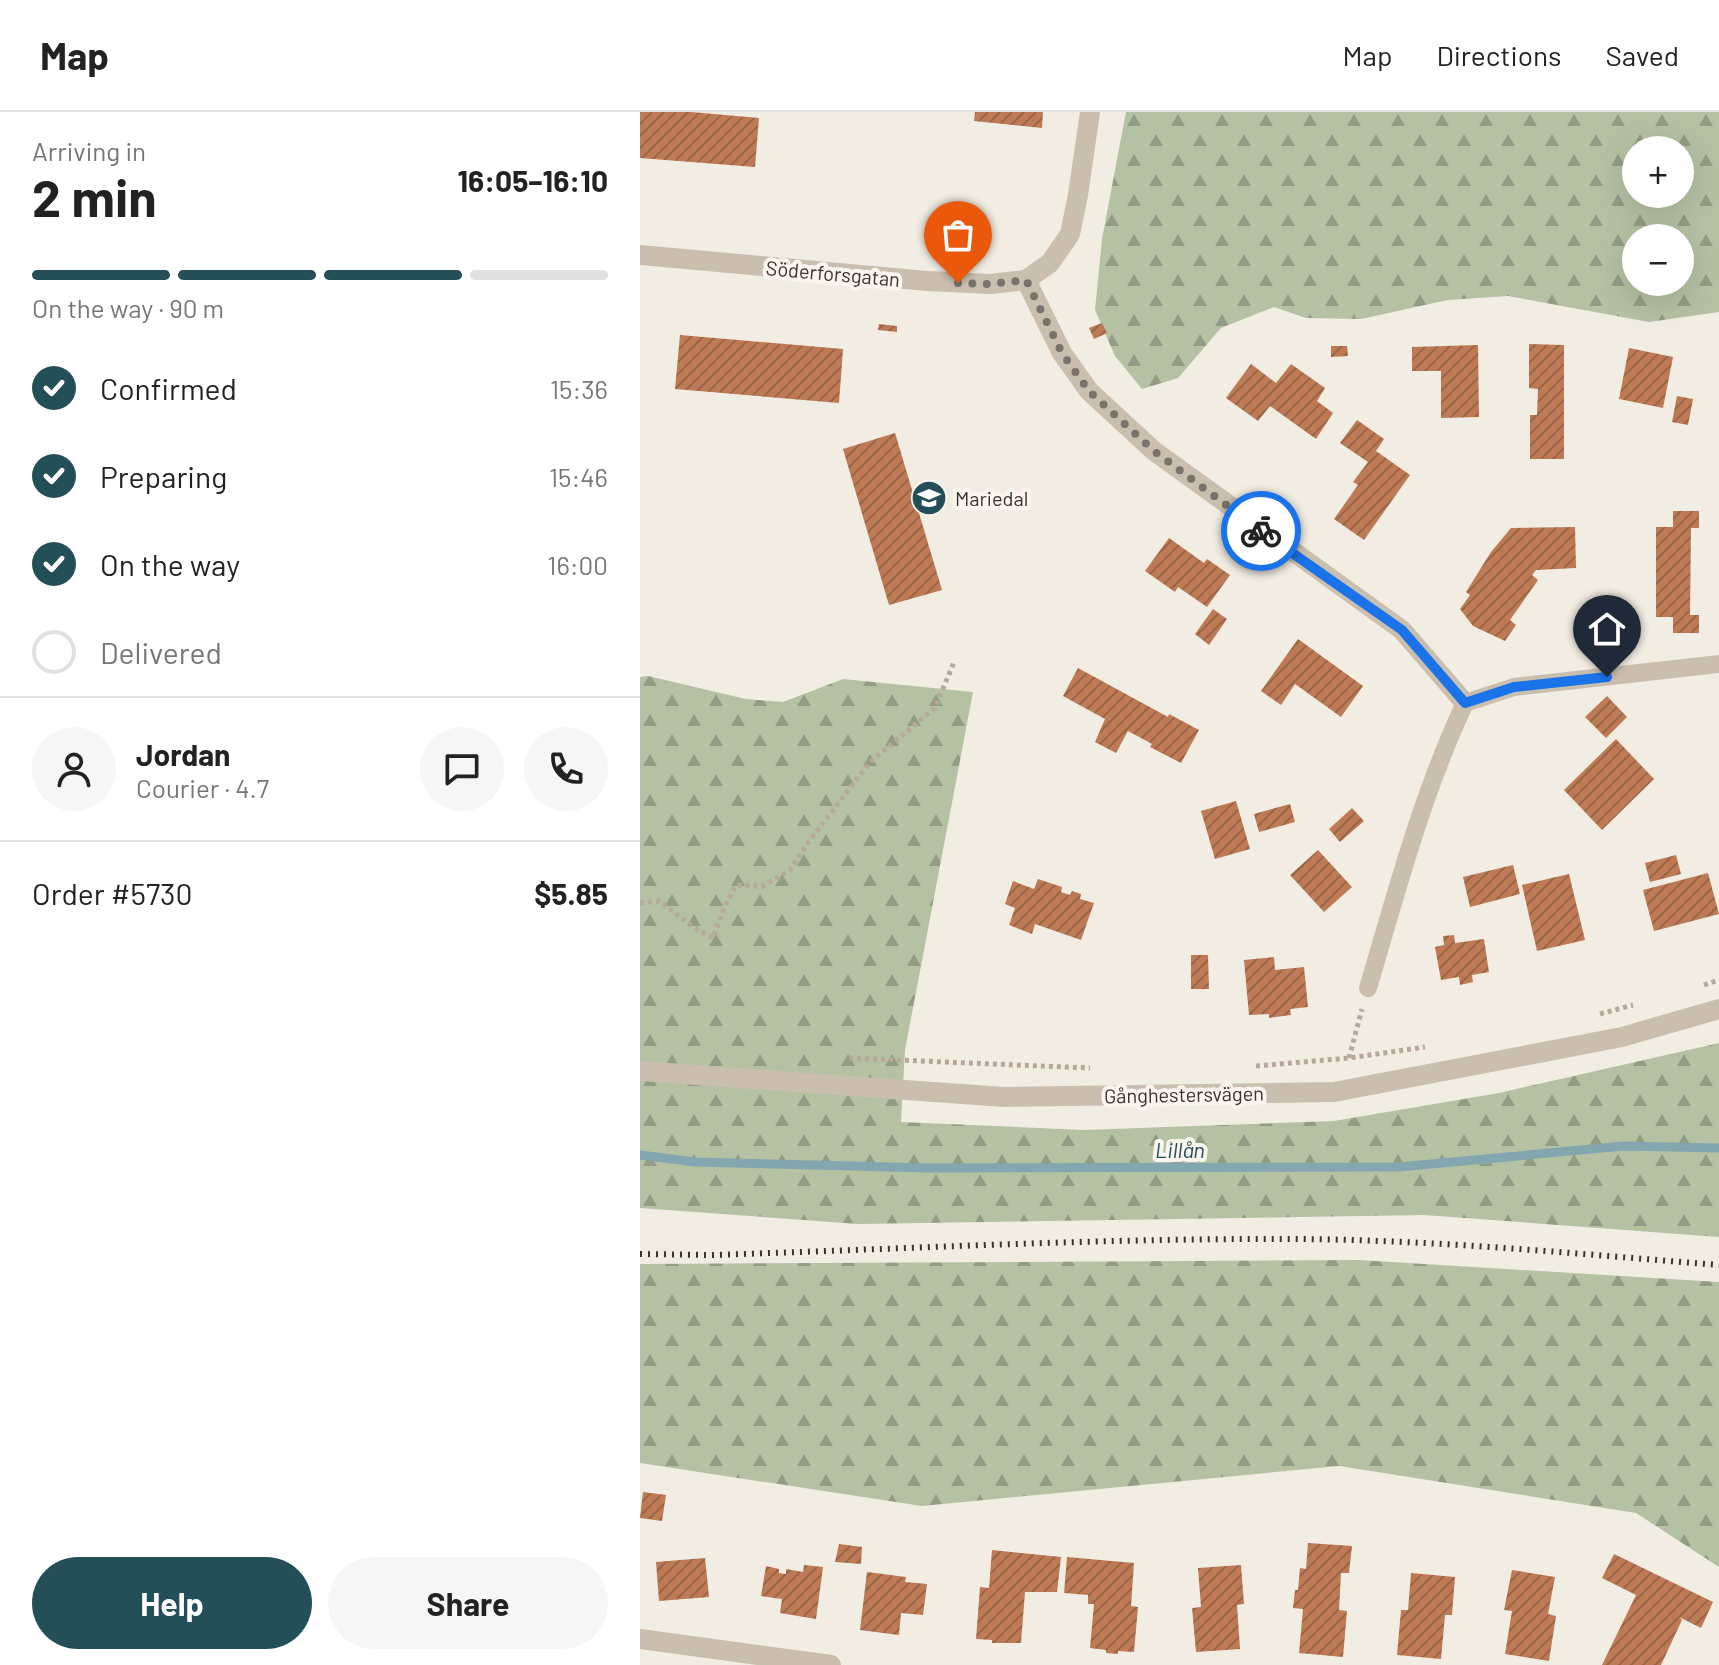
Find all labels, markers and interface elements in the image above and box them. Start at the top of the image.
text: Map [40,32,109,78]
text: Map [1343,38,1392,72]
text: Directions [1436,38,1562,72]
text: Saved [1606,38,1679,72]
text: Arriving in [32,135,146,166]
map controls [1622,136,1694,296]
button: + [1622,136,1694,208]
text: 16:05–16:10 [457,162,608,198]
text: 2 min [32,165,157,227]
pin [924,201,992,283]
icon: bag [936,213,980,257]
button: − [1622,224,1694,296]
street label: Söderforsgatan [765,255,901,291]
text: On the way · 90 m [32,292,224,323]
icon: check [32,366,76,410]
text: Confirmed [100,370,237,406]
text: 15:36 [550,373,608,404]
icon: check [32,454,76,498]
text: Preparing [100,458,227,494]
text: 15:46 [549,461,608,492]
school or university icon: Mariedal [910,479,948,517]
place label: Mariedal [955,486,1028,510]
courier [1221,491,1301,571]
icon: bike [1239,509,1283,553]
icon: check [32,542,76,586]
text: On the way [100,546,240,582]
text: 16:00 [547,549,608,580]
pin [1573,595,1641,677]
icon: home [1585,607,1629,651]
text: Delivered [100,634,222,670]
button: person [32,727,116,811]
button: chat [420,727,504,811]
button: phone [524,727,608,811]
text: Jordan [136,736,231,772]
text: Courier · 4.7 [136,772,269,803]
text: Order #5730 [32,875,193,911]
text: $5.85 [534,875,608,911]
street label: Gånghestersvägen [1104,1081,1264,1107]
water label: Lillån [1155,1136,1205,1162]
button: Help [32,1557,312,1649]
button: Share [328,1557,608,1649]

